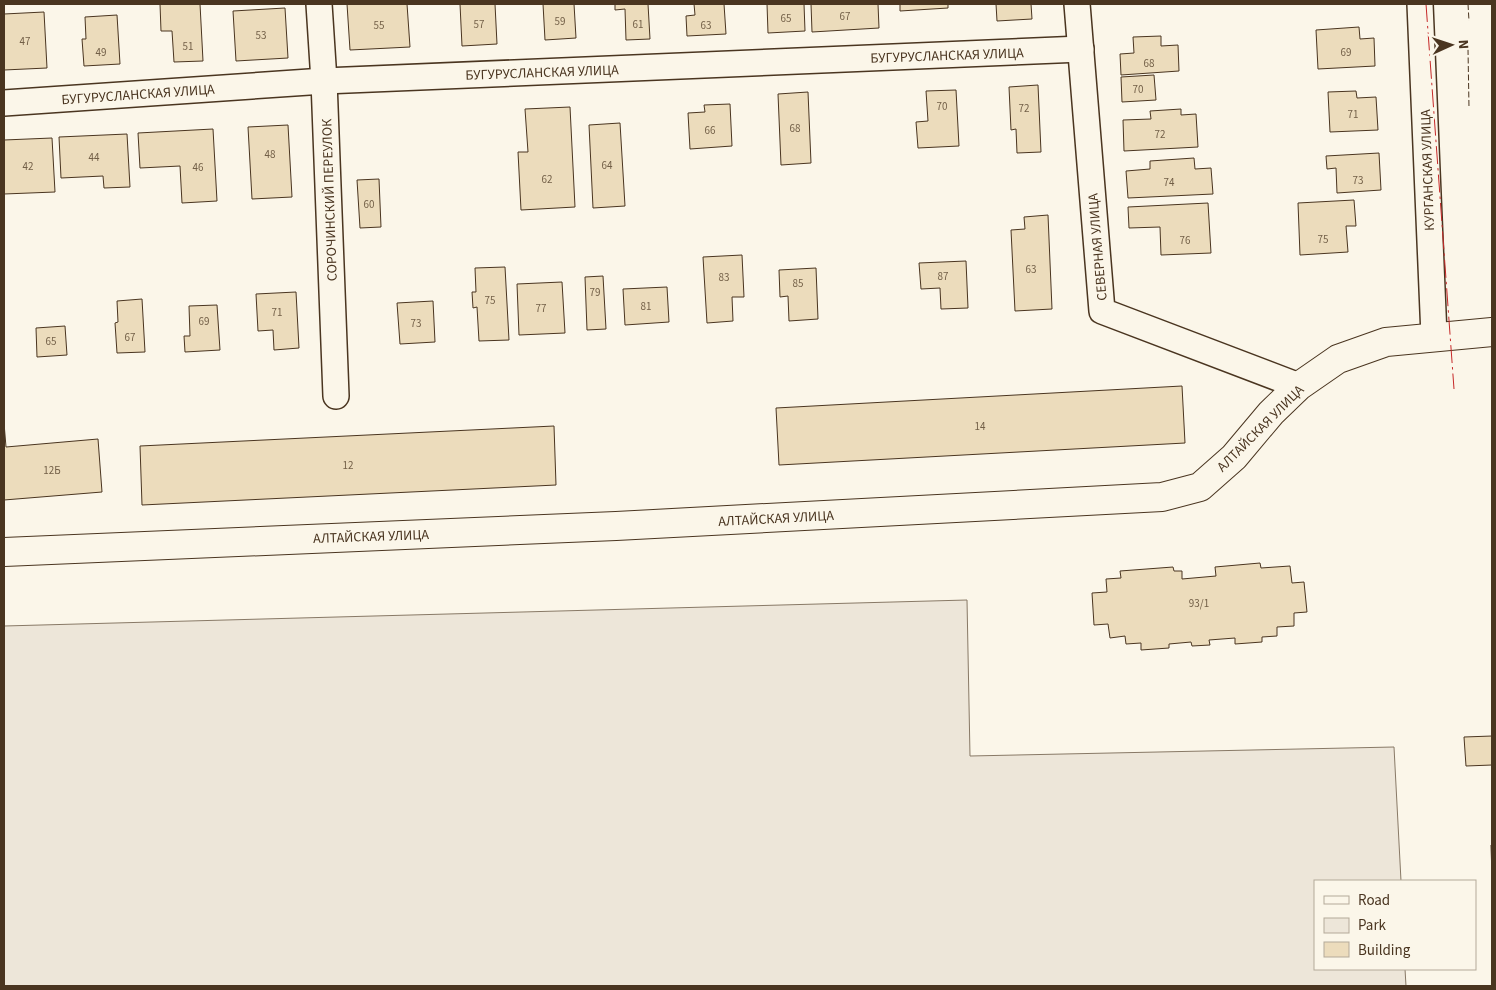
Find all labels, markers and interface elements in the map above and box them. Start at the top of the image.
house number: 67 [840,9,850,24]
house number: 65 [781,11,791,26]
house number: 59 [555,14,565,29]
house number: 57 [474,17,484,32]
house number: 61 [633,17,643,32]
house number: 55 [374,18,384,33]
house number: 63 [701,18,711,33]
north arrow [1426,20,1476,70]
house number: 53 [256,28,266,43]
house number: 47 [20,34,30,49]
house number: 51 [183,39,193,54]
text: N [1453,39,1473,50]
street label: БУГУРУСЛАНСКАЯ УЛИЦА [870,43,1024,69]
house number: 49 [96,45,106,60]
house number: 69 [1341,45,1351,60]
house number: 68 [1144,56,1155,71]
street label: БУГУРУСЛАНСКАЯ УЛИЦА [465,60,619,86]
street label: БУГУРУСЛАНСКАЯ УЛИЦА [61,80,216,110]
house number: 70 [1133,82,1143,97]
house number: 70 [937,99,947,114]
house number: 72 [1019,101,1029,116]
house number: 71 [1348,107,1358,122]
street label: КУРГАНСКАЯ УЛИЦА [1416,108,1440,231]
street label: СОРОЧИНСКИЙ ПЕРЕУЛОК [317,118,343,281]
house number: 68 [790,121,801,136]
house number: 66 [705,123,716,138]
house number: 72 [1155,127,1165,142]
house number: 48 [265,147,276,162]
house number: 44 [89,150,100,165]
house number: 64 [602,158,613,173]
house number: 42 [23,159,33,174]
house number: 46 [193,160,204,175]
house number: 62 [542,172,552,187]
house number: 73 [1353,173,1363,188]
house number: 74 [1164,175,1175,190]
street label: СЕВЕРНАЯ УЛИЦА [1083,192,1113,301]
house number: 60 [364,197,374,212]
house number: 75 [1318,232,1328,247]
house number: 76 [1180,233,1191,248]
house number: 63 [1026,262,1036,277]
house number: 87 [938,269,948,284]
house number: 83 [719,270,729,285]
house number: 85 [793,276,803,291]
house number: 79 [590,285,600,300]
house number: 75 [485,293,495,308]
house number: 81 [641,299,651,314]
house number: 77 [536,301,546,316]
house number: 71 [272,305,282,320]
house number: 69 [199,314,209,329]
house number: 73 [411,316,421,331]
house number: 67 [125,330,135,345]
house number: 65 [46,334,56,349]
street label: АЛТАЙСКАЯ УЛИЦА [1213,380,1309,477]
house number: 14 [975,419,986,434]
house number: 12 [343,458,353,473]
house number: 12Б [43,463,61,478]
street label: АЛТАЙСКАЯ УЛИЦА [718,506,835,532]
street label: АЛТАЙСКАЯ УЛИЦА [313,525,430,549]
house number: 93/1 [1189,596,1209,611]
legend [1314,880,1476,970]
text: Road [1358,890,1390,911]
text: Park [1358,915,1387,936]
text: Building [1358,940,1411,961]

